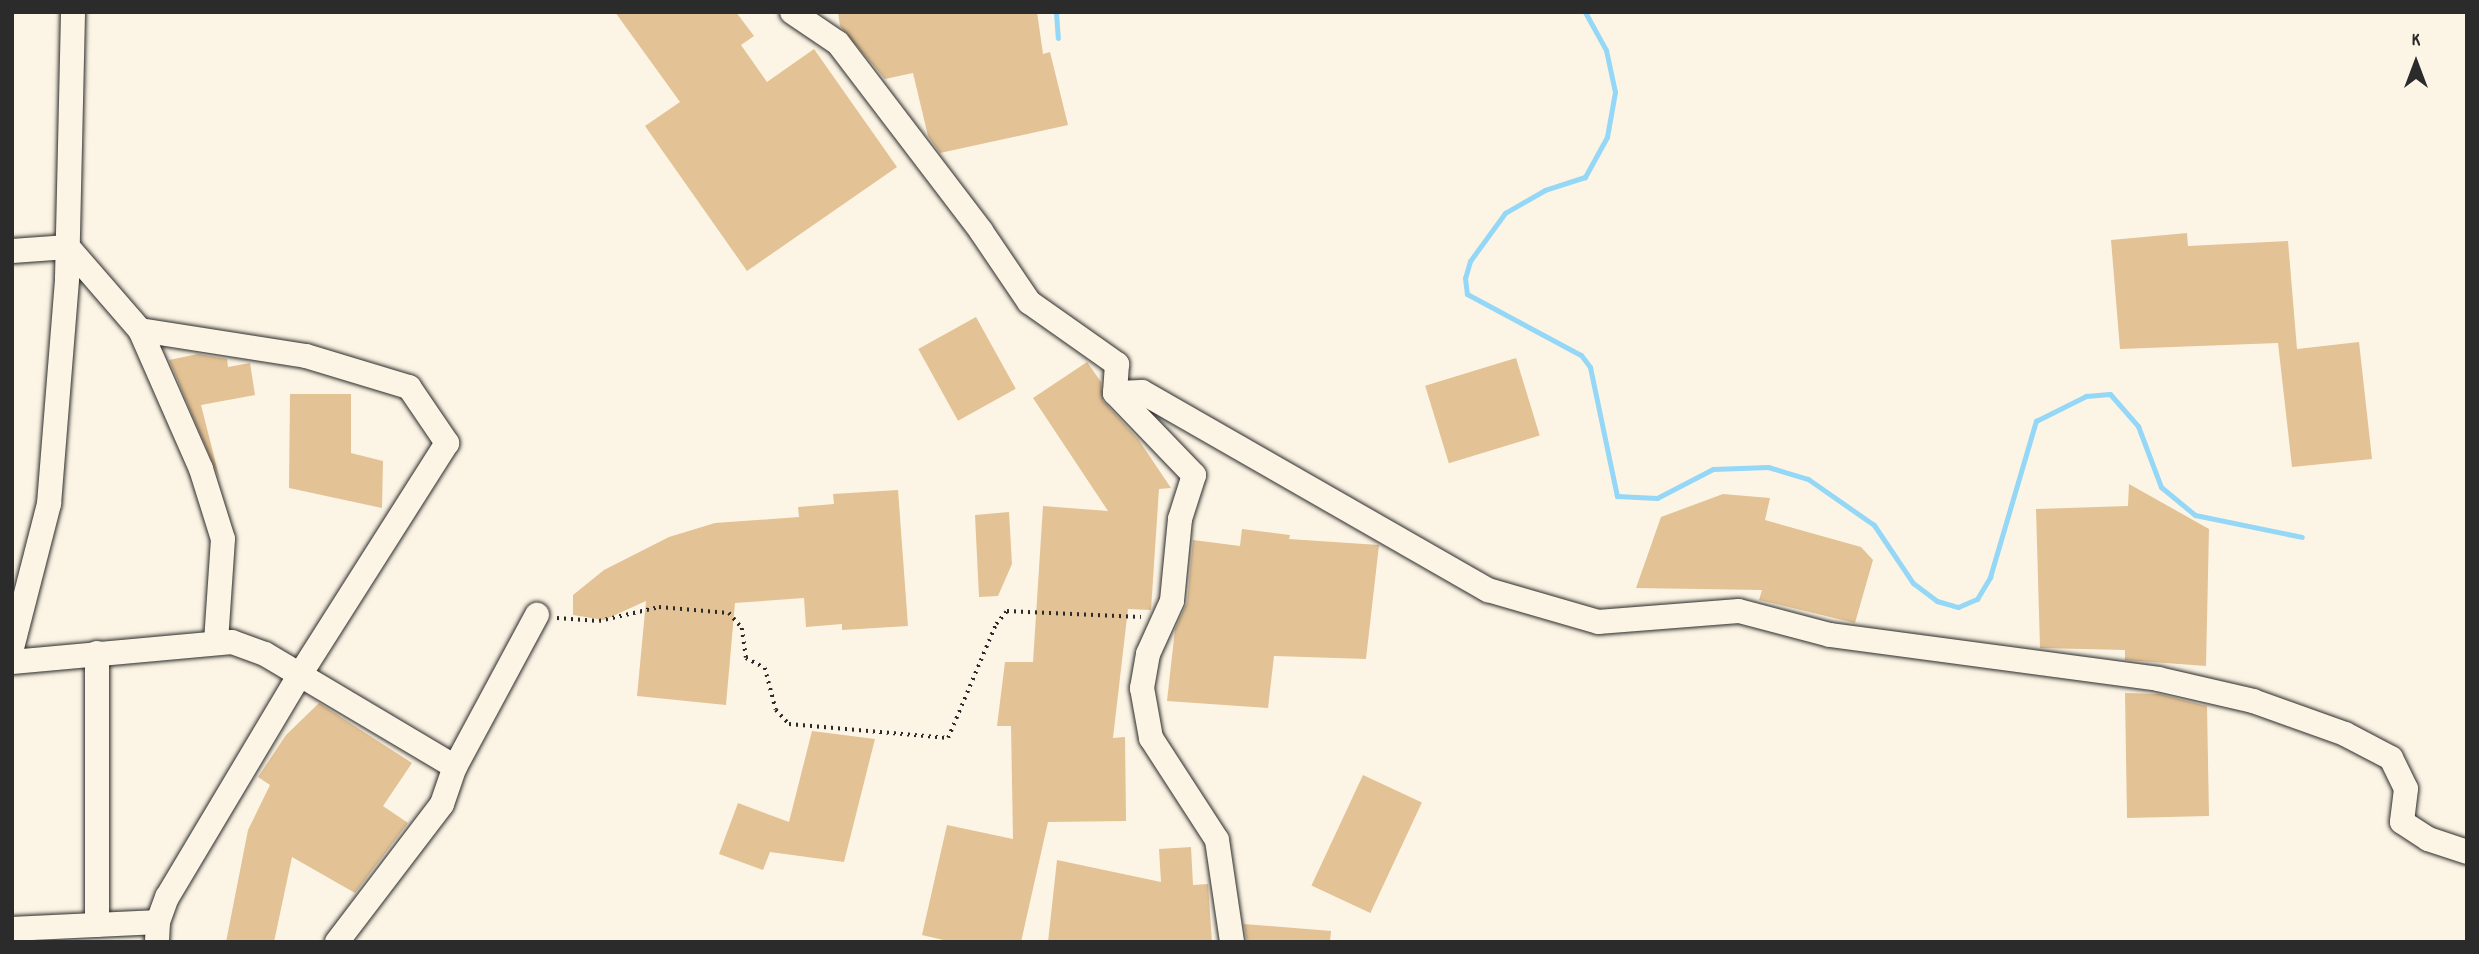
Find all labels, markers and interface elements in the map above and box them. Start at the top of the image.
north arrow [2381,28,2451,98]
text: K [2412,28,2420,55]

